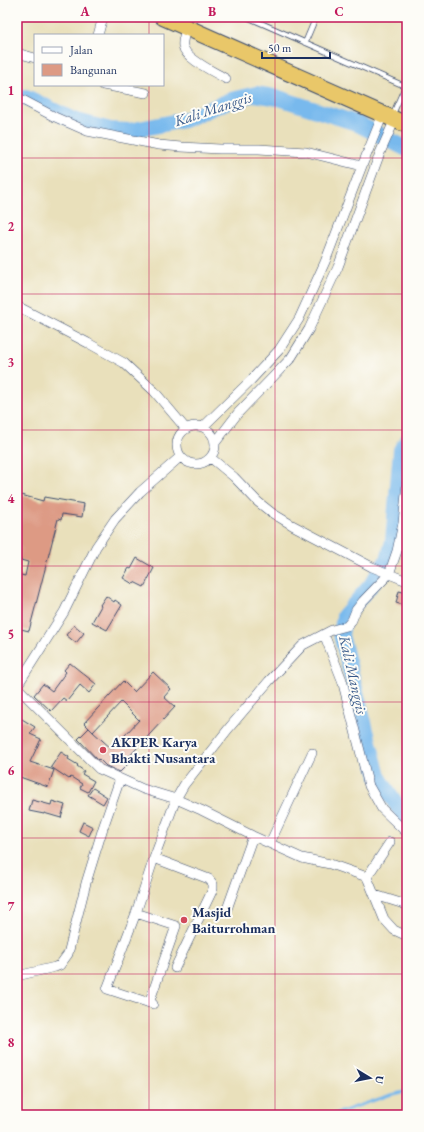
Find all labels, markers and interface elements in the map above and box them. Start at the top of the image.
text: A [79,3,90,20]
text: B [208,3,216,20]
text: C [334,3,344,20]
legend [34,34,164,86]
scale bar [262,34,330,60]
text: 50 m [268,40,292,56]
text: Jalan [69,42,94,58]
text: Bangunan [70,62,118,78]
text: 1 [8,82,15,99]
water label: Kali Manggis [171,87,255,130]
text: 2 [8,218,15,235]
text: 3 [8,354,15,371]
text: 4 [8,490,15,507]
text: 5 [8,626,14,643]
water label: Kali Manggis [335,633,372,717]
place label: AKPER Karya Bhakti Nusantara [110,733,216,767]
marker: AKPER Karya Bhakti Nusantara [98,745,108,755]
text: 6 [8,762,15,779]
text: 7 [8,898,15,915]
place label: Masjid Baiturrohman [192,903,275,937]
marker: Masjid Baiturrohman [179,915,189,925]
text: 8 [8,1034,15,1051]
north arrow [350,1058,390,1098]
text: U [372,1074,387,1086]

